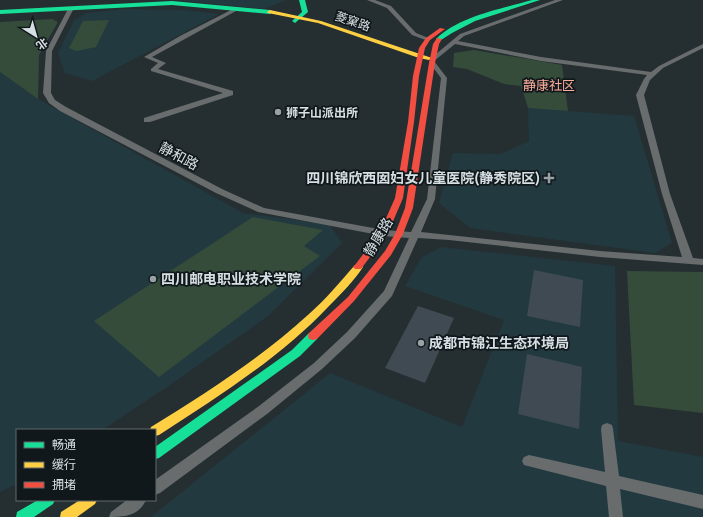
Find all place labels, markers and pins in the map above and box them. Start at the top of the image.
place label: 狮子山派出所 [286,106,358,119]
marker: 狮子山派出所 [273,107,283,117]
place label: 四川锦欣西囡妇女儿童医院(静秀院区) [306,170,540,186]
marker: 四川锦欣西囡妇女儿童医院(静秀院区) [543,172,555,184]
place label: 四川邮电职业技术学院 [161,271,301,287]
marker: 四川邮电职业技术学院 [148,274,158,284]
place label: 成都市锦江生态环境局 [429,335,569,351]
marker: 成都市锦江生态环境局 [416,338,426,348]

